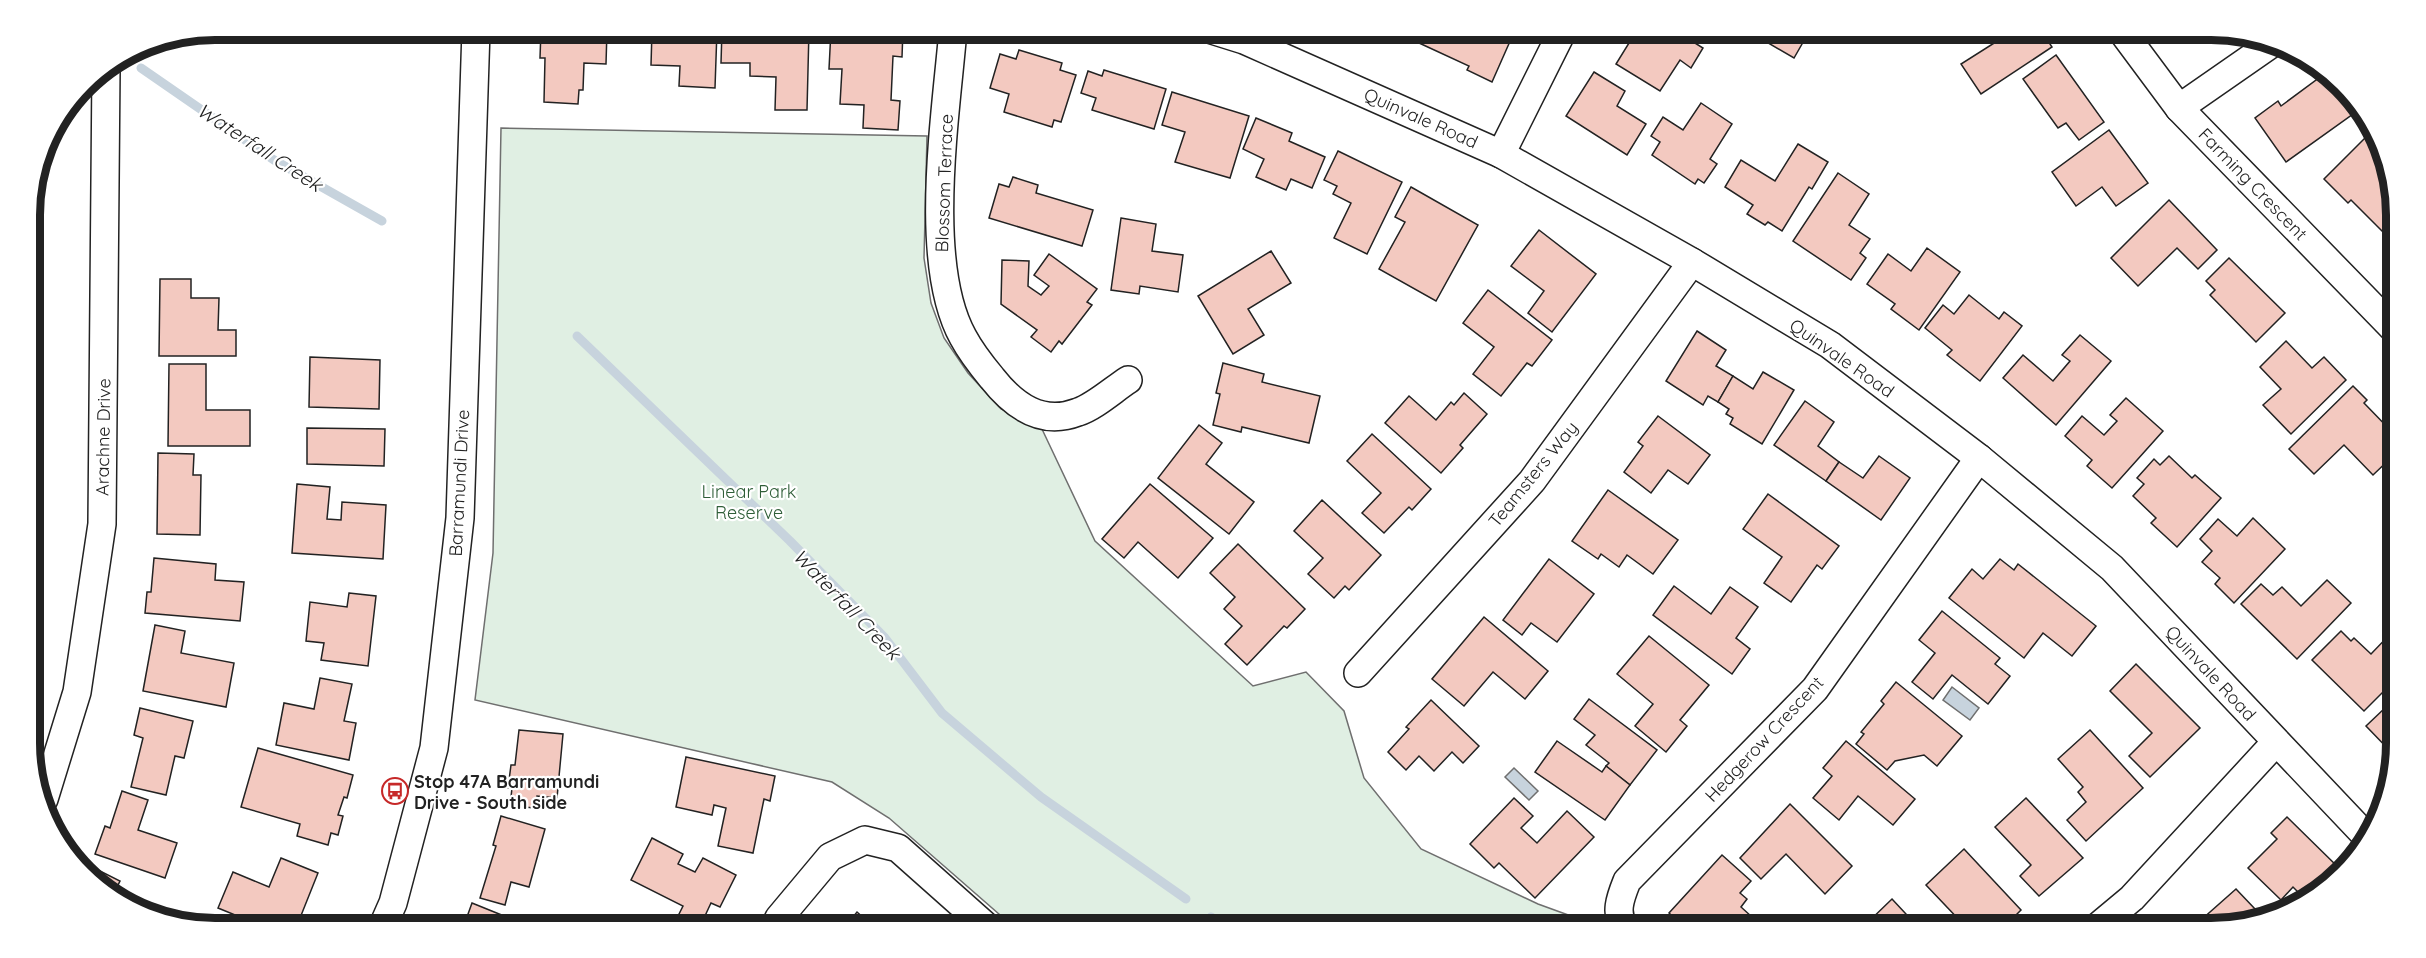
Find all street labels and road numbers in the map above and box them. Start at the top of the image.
street label: Quinvale Road [1360,83,1482,153]
street label: Blossom Terrace [930,113,958,253]
street label: Farming Crescent [2194,123,2312,245]
street label: Quinvale Road [1785,313,1899,403]
street label: Arachne Drive [90,378,116,496]
street label: Barramundi Drive [444,409,474,557]
street label: Teamsters Way [1483,416,1583,532]
street label: Quinvale Road [2161,620,2261,726]
street label: Hedgerow Crescent [1700,671,1828,807]

